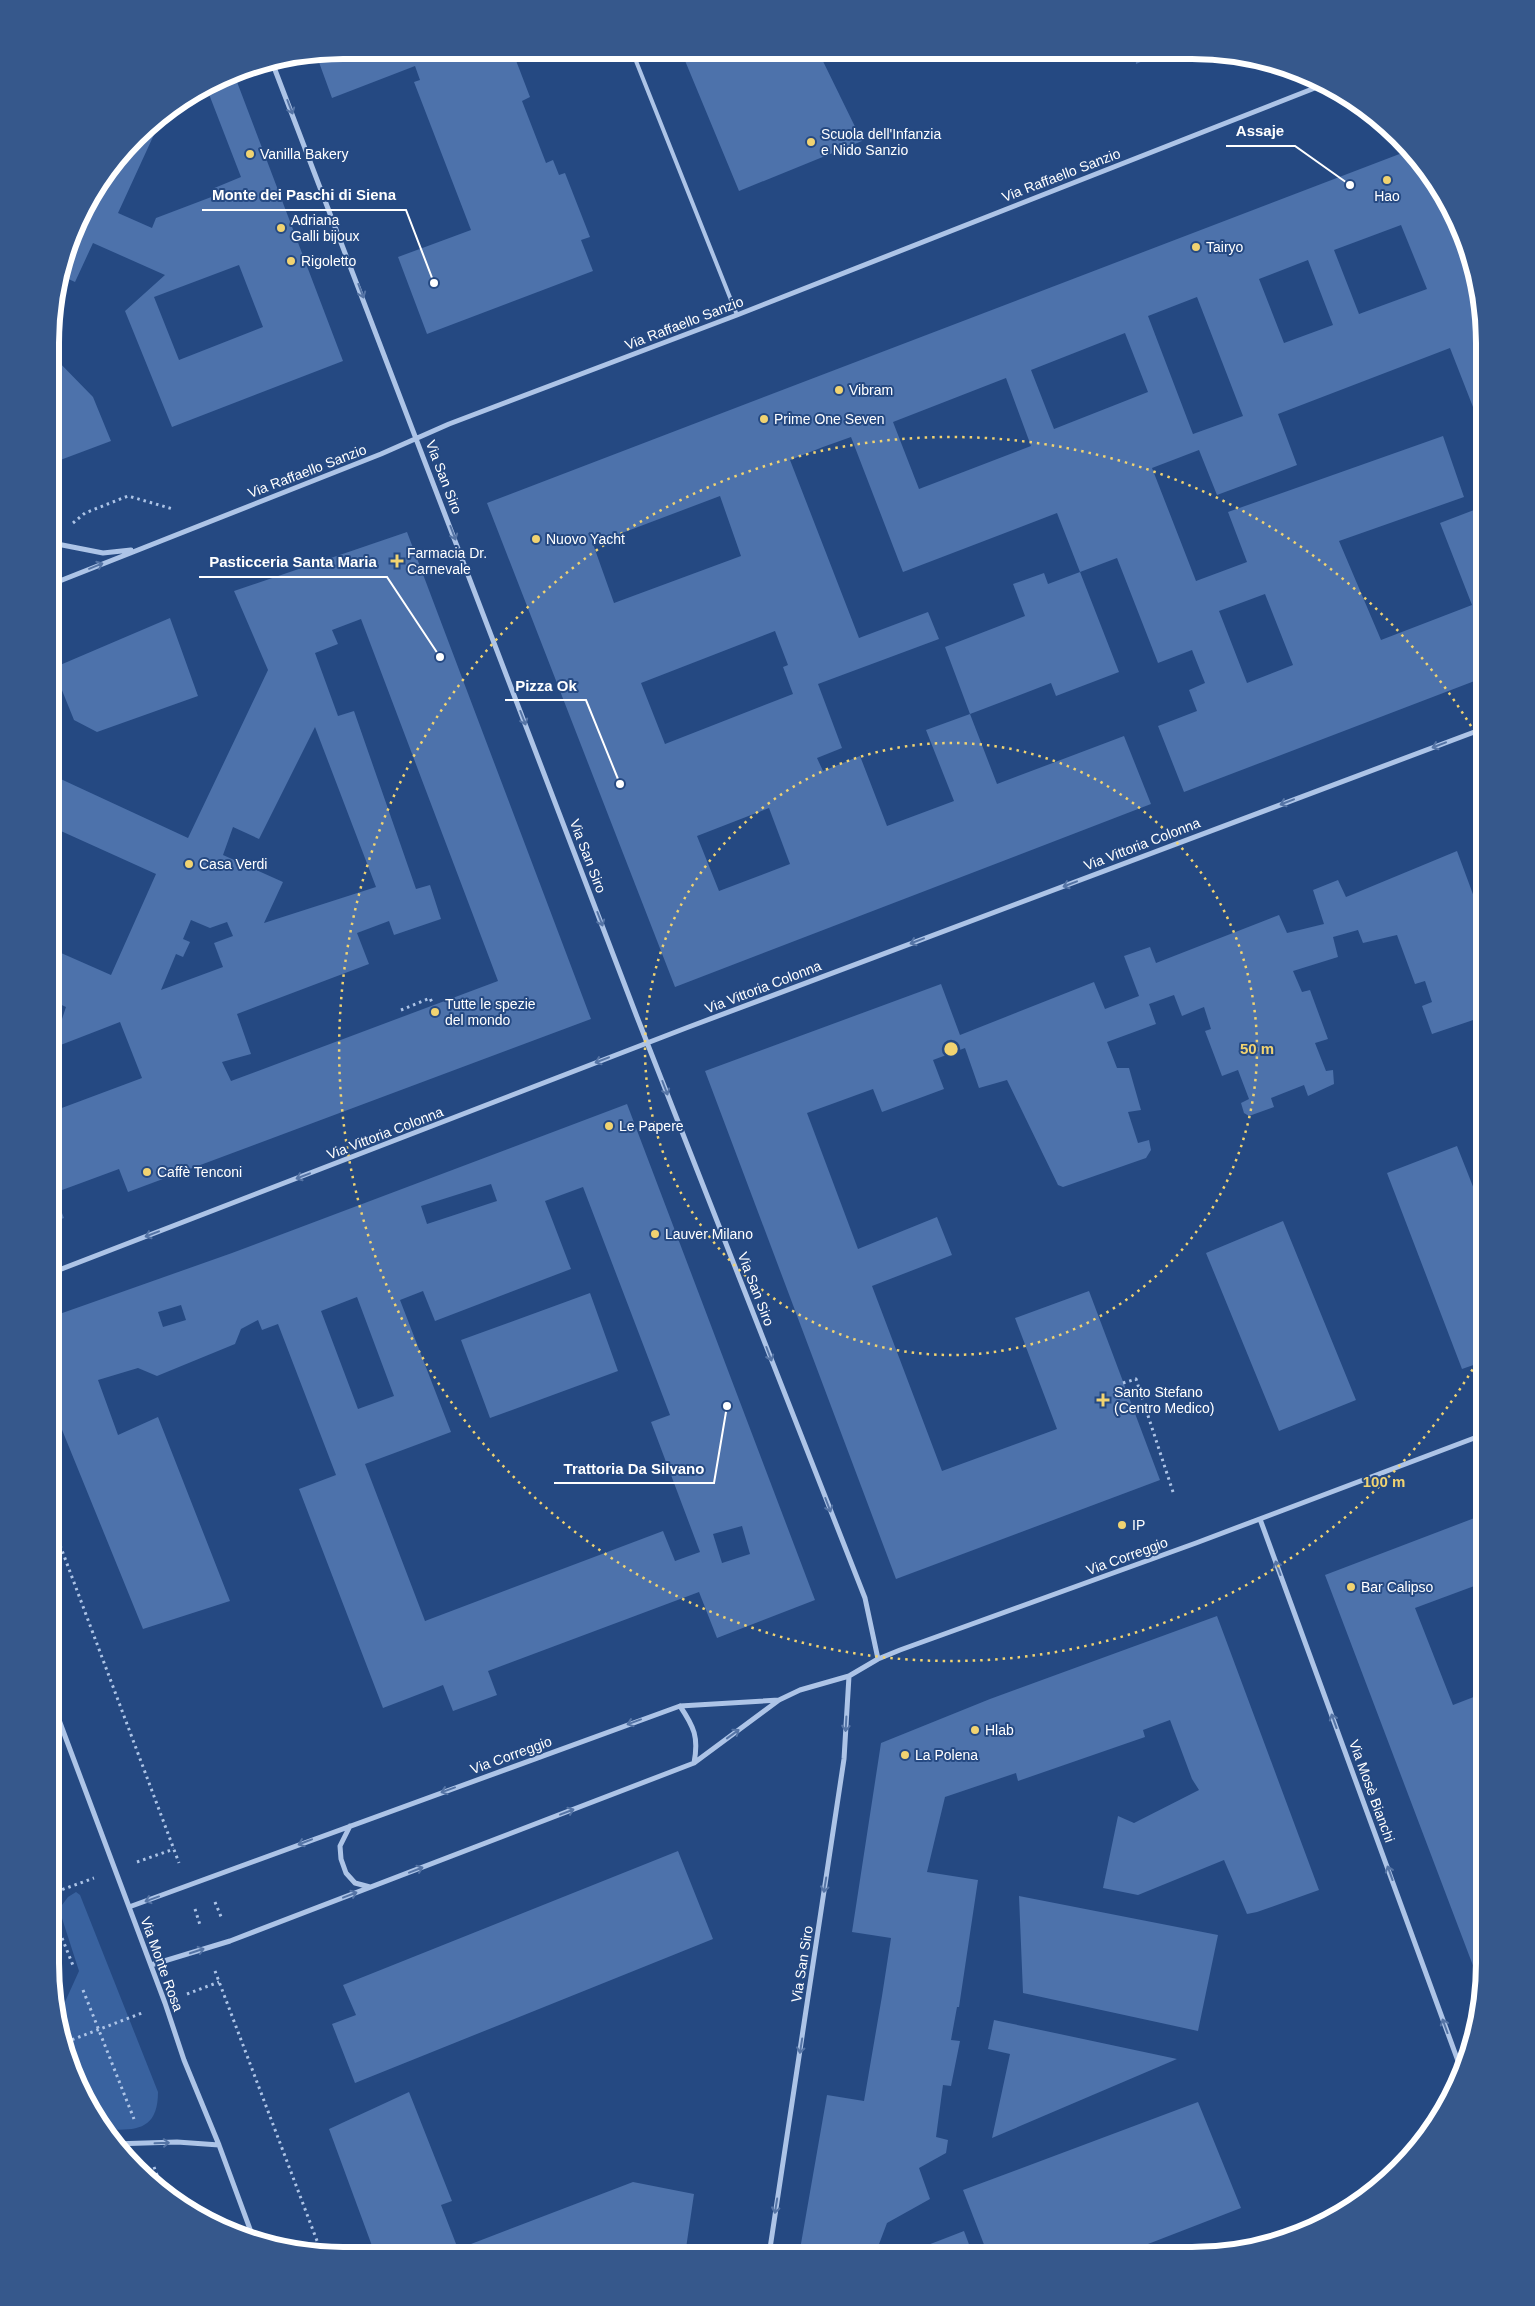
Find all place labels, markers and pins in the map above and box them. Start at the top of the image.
callout: Assaje [1226,116,1295,146]
place label: Scuola dell'Infanzia e Nido Sanzio [821,126,941,158]
marker: Scuola dell'Infanzia e Nido Sanzio [805,136,817,148]
place label: Vanilla Bakery [260,146,348,162]
marker: Vanilla Bakery [244,148,256,160]
marker: Hao [1381,174,1393,186]
callout: Monte dei Paschi di Siena [202,180,406,210]
place label: Hao [1374,188,1400,204]
place label: Adriana Galli bijoux [291,212,359,244]
marker: Adriana Galli bijoux [275,222,287,234]
place label: Tairyo [1206,239,1244,255]
marker: Tairyo [1190,241,1202,253]
place label: Rigoletto [301,253,356,269]
marker: Rigoletto [285,255,297,267]
place label: Vibram [849,382,893,398]
marker: Vibram [833,384,845,396]
place label: Prime One Seven [774,411,885,427]
marker: Prime One Seven [758,413,770,425]
place label: Nuovo Yacht [546,531,625,547]
marker: Nuovo Yacht [530,533,542,545]
place label: Farmacia Dr. Carnevale [407,545,487,577]
callout: Pasticceria Santa Maria [199,547,387,577]
marker: Farmacia Dr. Carnevale [391,555,403,567]
callout: Pizza Ok [505,670,586,700]
place label: Casa Verdi [199,856,267,872]
marker: Casa Verdi [183,858,195,870]
place label: Tutte le spezie del mondo [445,996,536,1028]
marker: Tutte le spezie del mondo [429,1006,441,1018]
centre of rings [942,1040,960,1058]
place label: Le Papere [619,1118,684,1134]
marker: Le Papere [603,1120,615,1132]
place label: Caffè Tenconi [157,1164,242,1180]
marker: Caffè Tenconi [141,1166,153,1178]
place label: Lauver Milano [665,1226,753,1242]
marker: Lauver Milano [649,1228,661,1240]
place label: Santo Stefano (Centro Medico) [1114,1384,1214,1416]
marker: Santo Stefano (Centro Medico) [1096,1393,1110,1407]
callout: Trattoria Da Silvano [554,1453,714,1483]
place label: IP [1132,1517,1145,1533]
marker: IP [1116,1519,1128,1531]
place label: Bar Calipso [1361,1579,1434,1595]
marker: Bar Calipso [1345,1581,1357,1593]
place label: Hlab [985,1722,1014,1738]
marker: Hlab [969,1724,981,1736]
place label: La Polena [915,1747,978,1763]
marker: La Polena [899,1749,911,1761]

